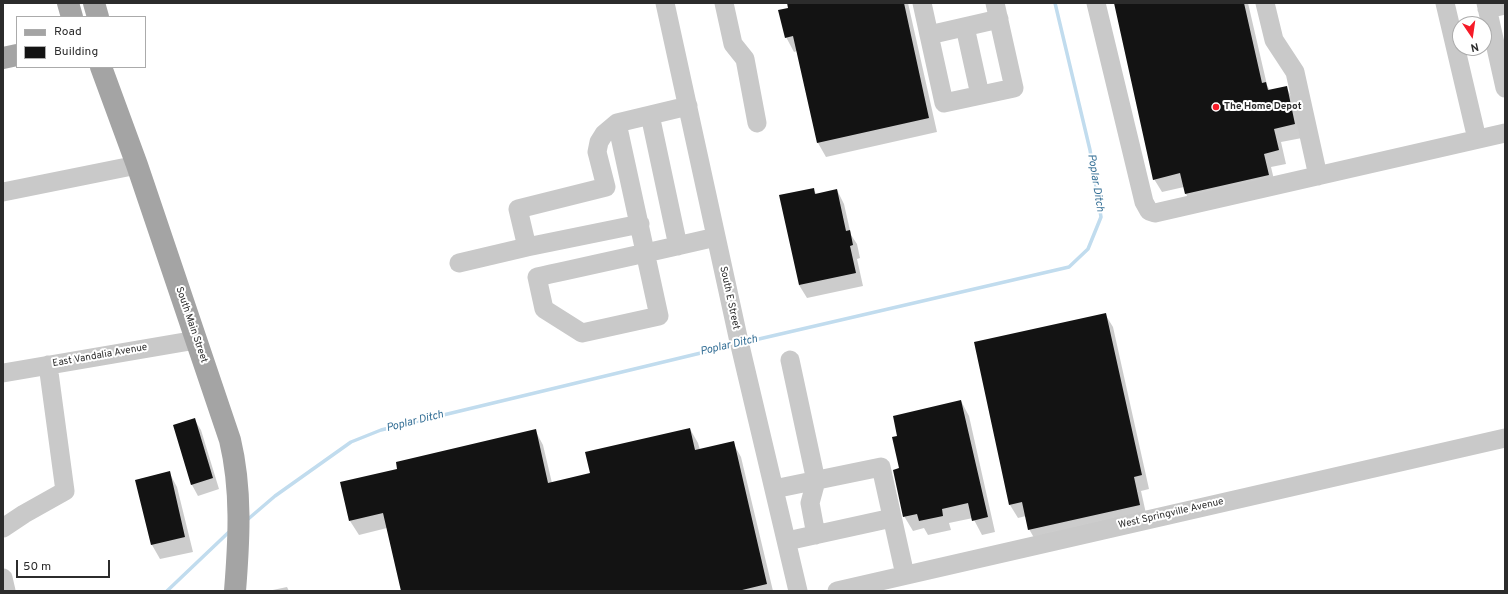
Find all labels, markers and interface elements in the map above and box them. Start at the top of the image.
legend [16,16,146,68]
north arrow [1452,16,1492,56]
text: Road [54,24,82,40]
text: N [1469,39,1480,54]
text: Building [54,44,98,60]
place label: The Home Depot [1224,101,1302,113]
marker: The Home Depot [1211,102,1221,112]
water label: Poplar Ditch [1084,153,1106,213]
street label: South E Street [716,265,742,331]
street label: South Main Street [172,285,210,365]
water label: Poplar Ditch [699,333,759,359]
street label: East Vandalia Avenue [52,342,148,370]
water label: Poplar Ditch [385,409,445,435]
street label: West Springville Avenue [1117,496,1225,532]
scale bar [18,552,112,578]
text: 50 m [23,559,51,575]

